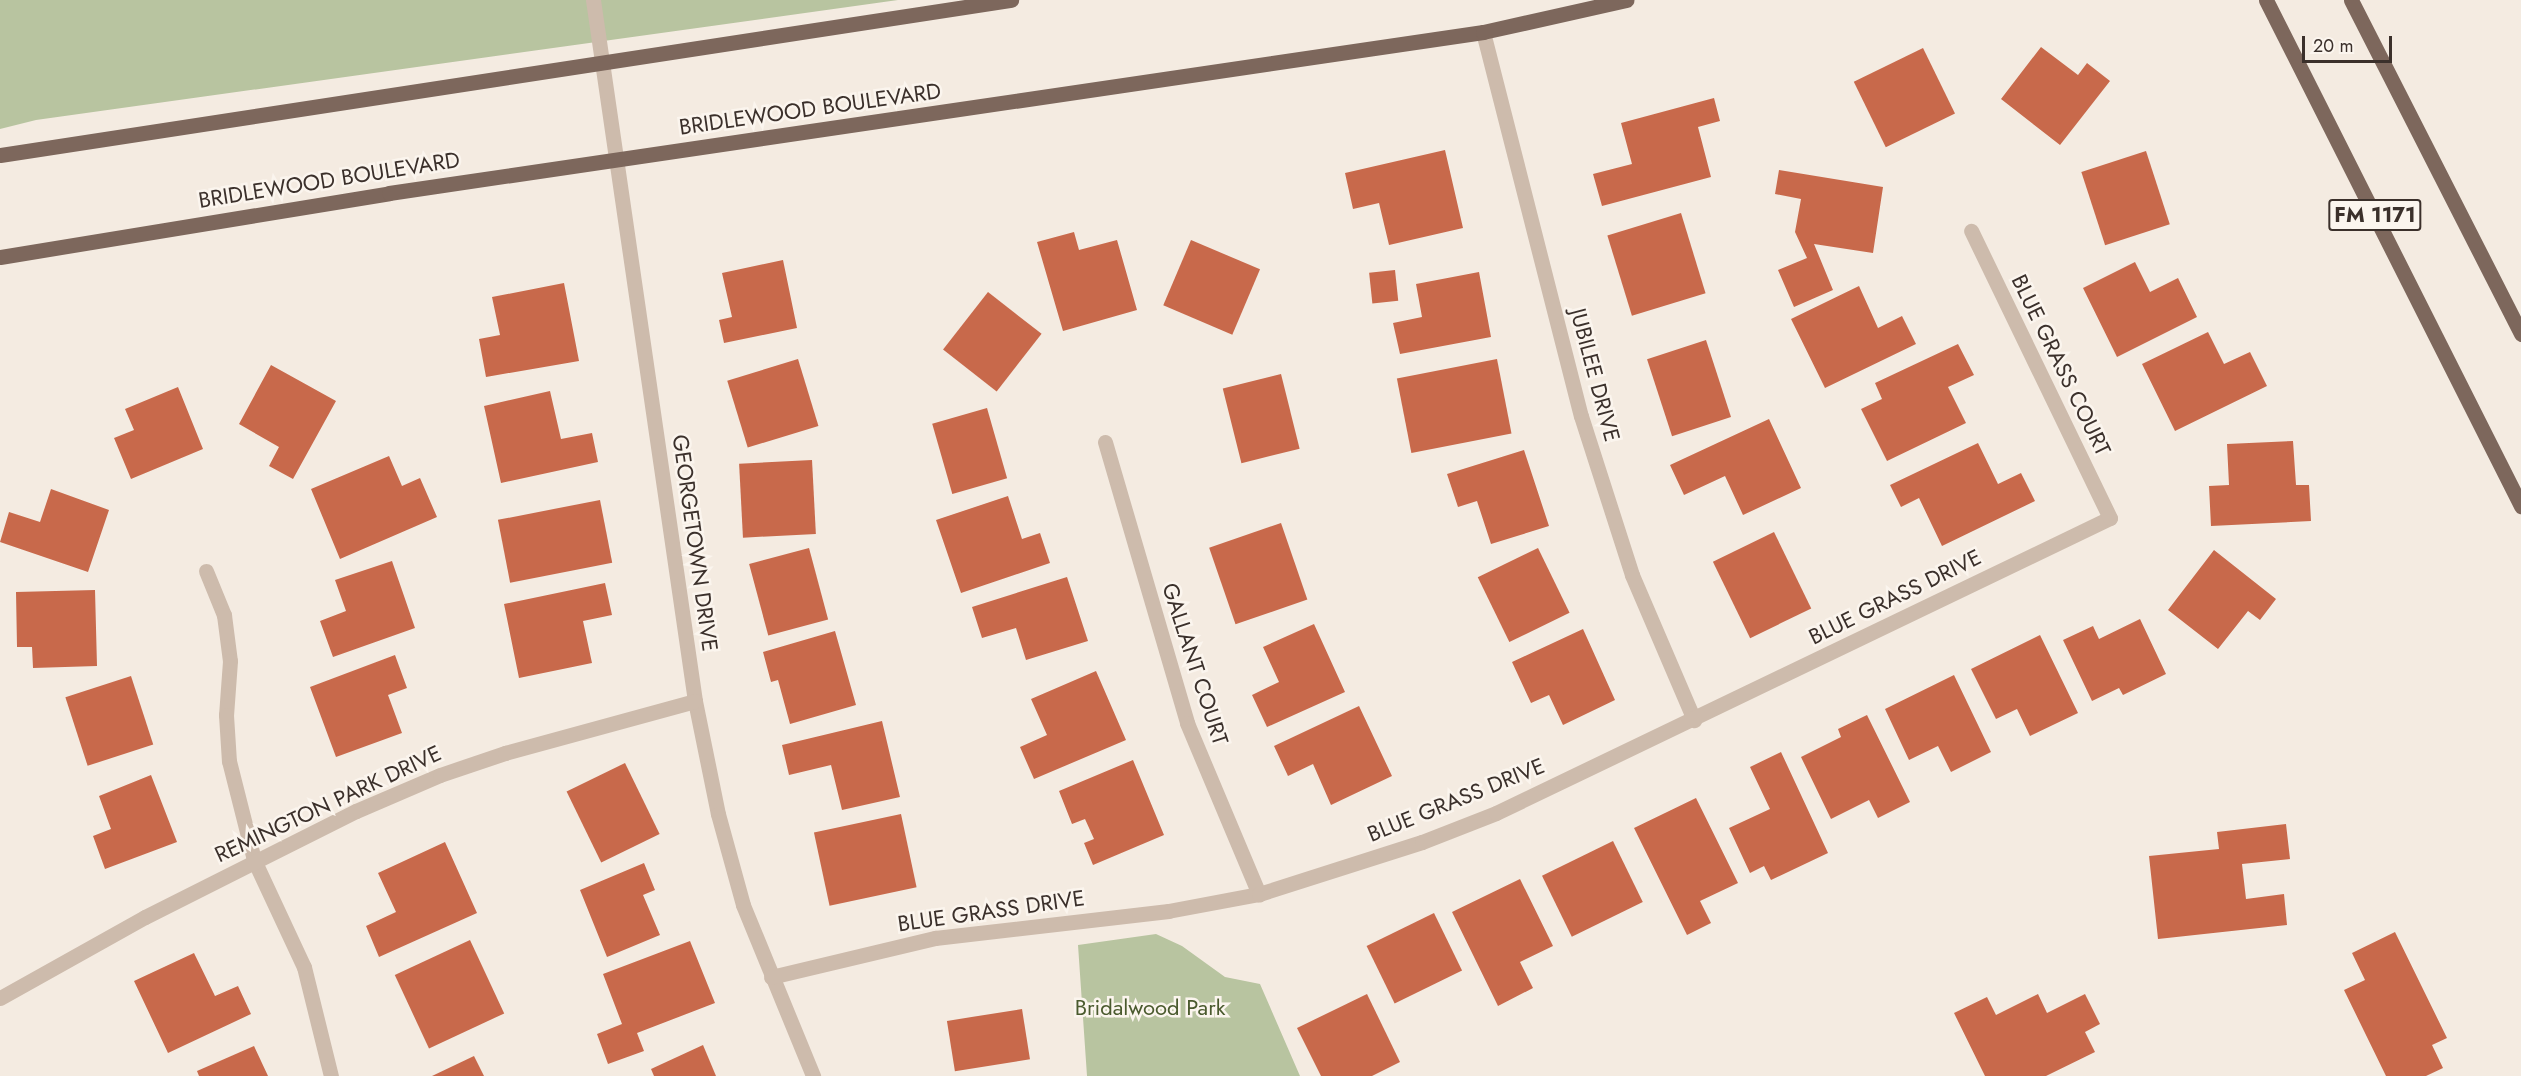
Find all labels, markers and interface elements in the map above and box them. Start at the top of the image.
scale bar [2305,24,2395,62]
text: 20 m [2313,33,2353,59]
street label: BRIDLEWOOD BOULEVARD [677,78,943,140]
street label: BRIDLEWOOD BOULEVARD [196,146,462,214]
road number: FM 1171 [2327,197,2423,233]
street label: BLUE GRASS COURT [2006,270,2116,460]
street label: JUBILEE DRIVE [1565,306,1625,444]
street label: GEORGETOWN DRIVE [667,433,723,653]
street label: BLUE GRASS DRIVE [1804,544,1986,650]
street label: GALLANT COURT [1156,580,1234,748]
street label: REMINGTON PARK DRIVE [211,740,445,868]
street label: BLUE GRASS DRIVE [1364,752,1548,848]
street label: BLUE GRASS DRIVE [896,885,1086,937]
park label: Bridalwood Park [1075,995,1225,1021]

